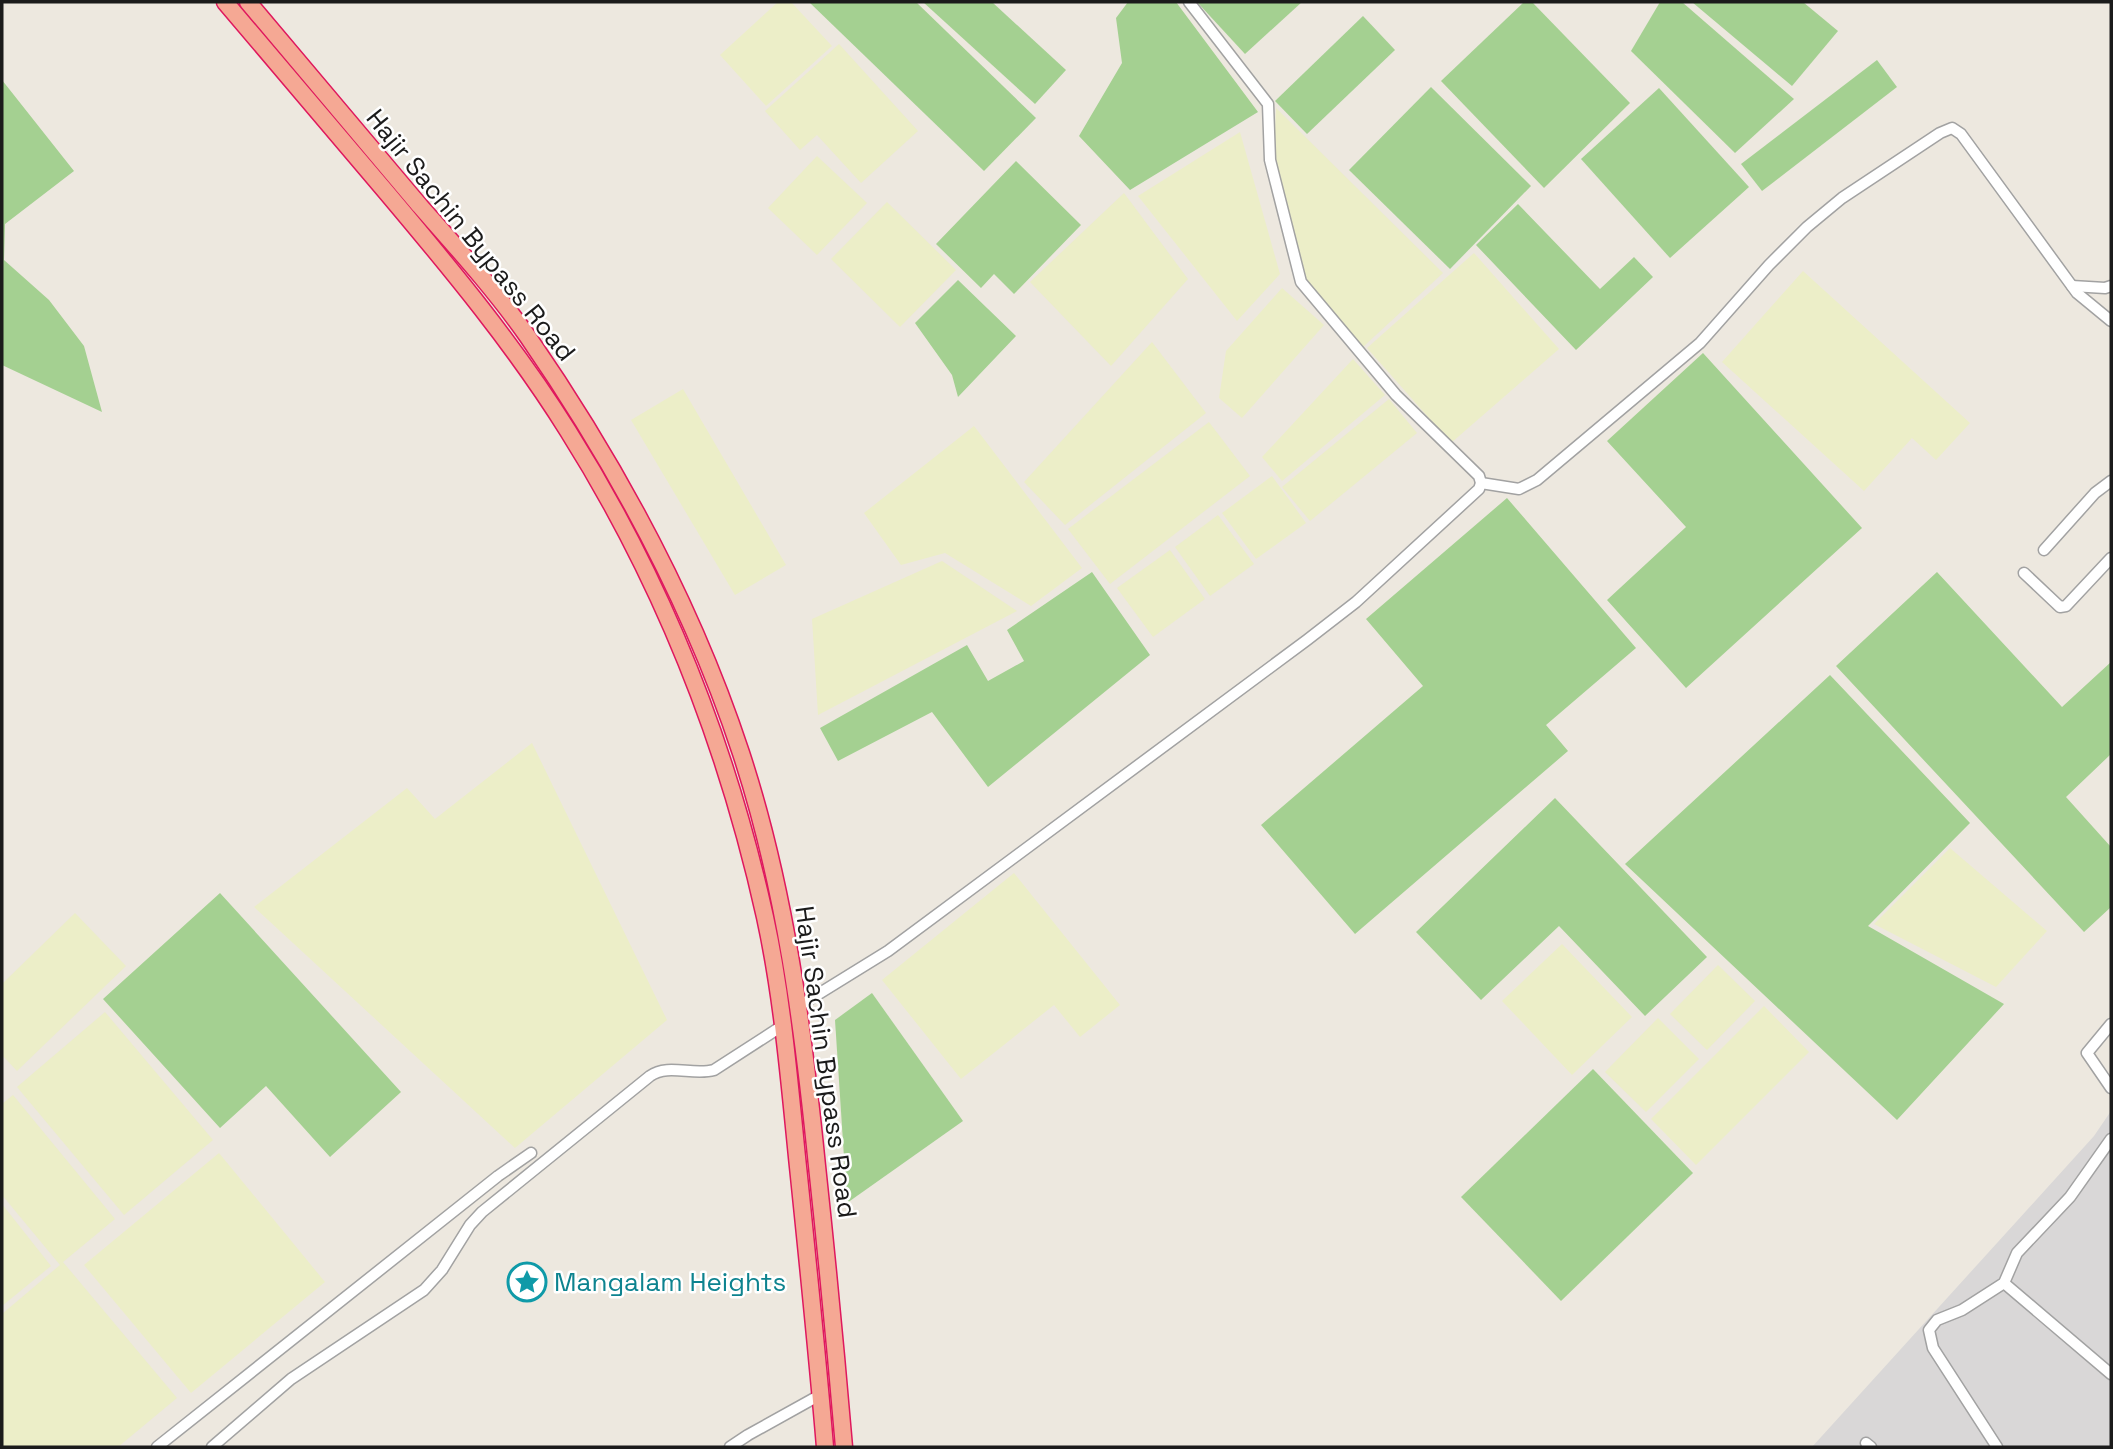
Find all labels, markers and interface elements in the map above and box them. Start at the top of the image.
street label: Hajir Sachin Bypass Road [359,102,583,368]
street label: Hajir Sachin Bypass Road [787,904,865,1220]
place icon: Mangalam Heights [506,1261,548,1303]
place label: Mangalam Heights [554,1265,786,1299]

